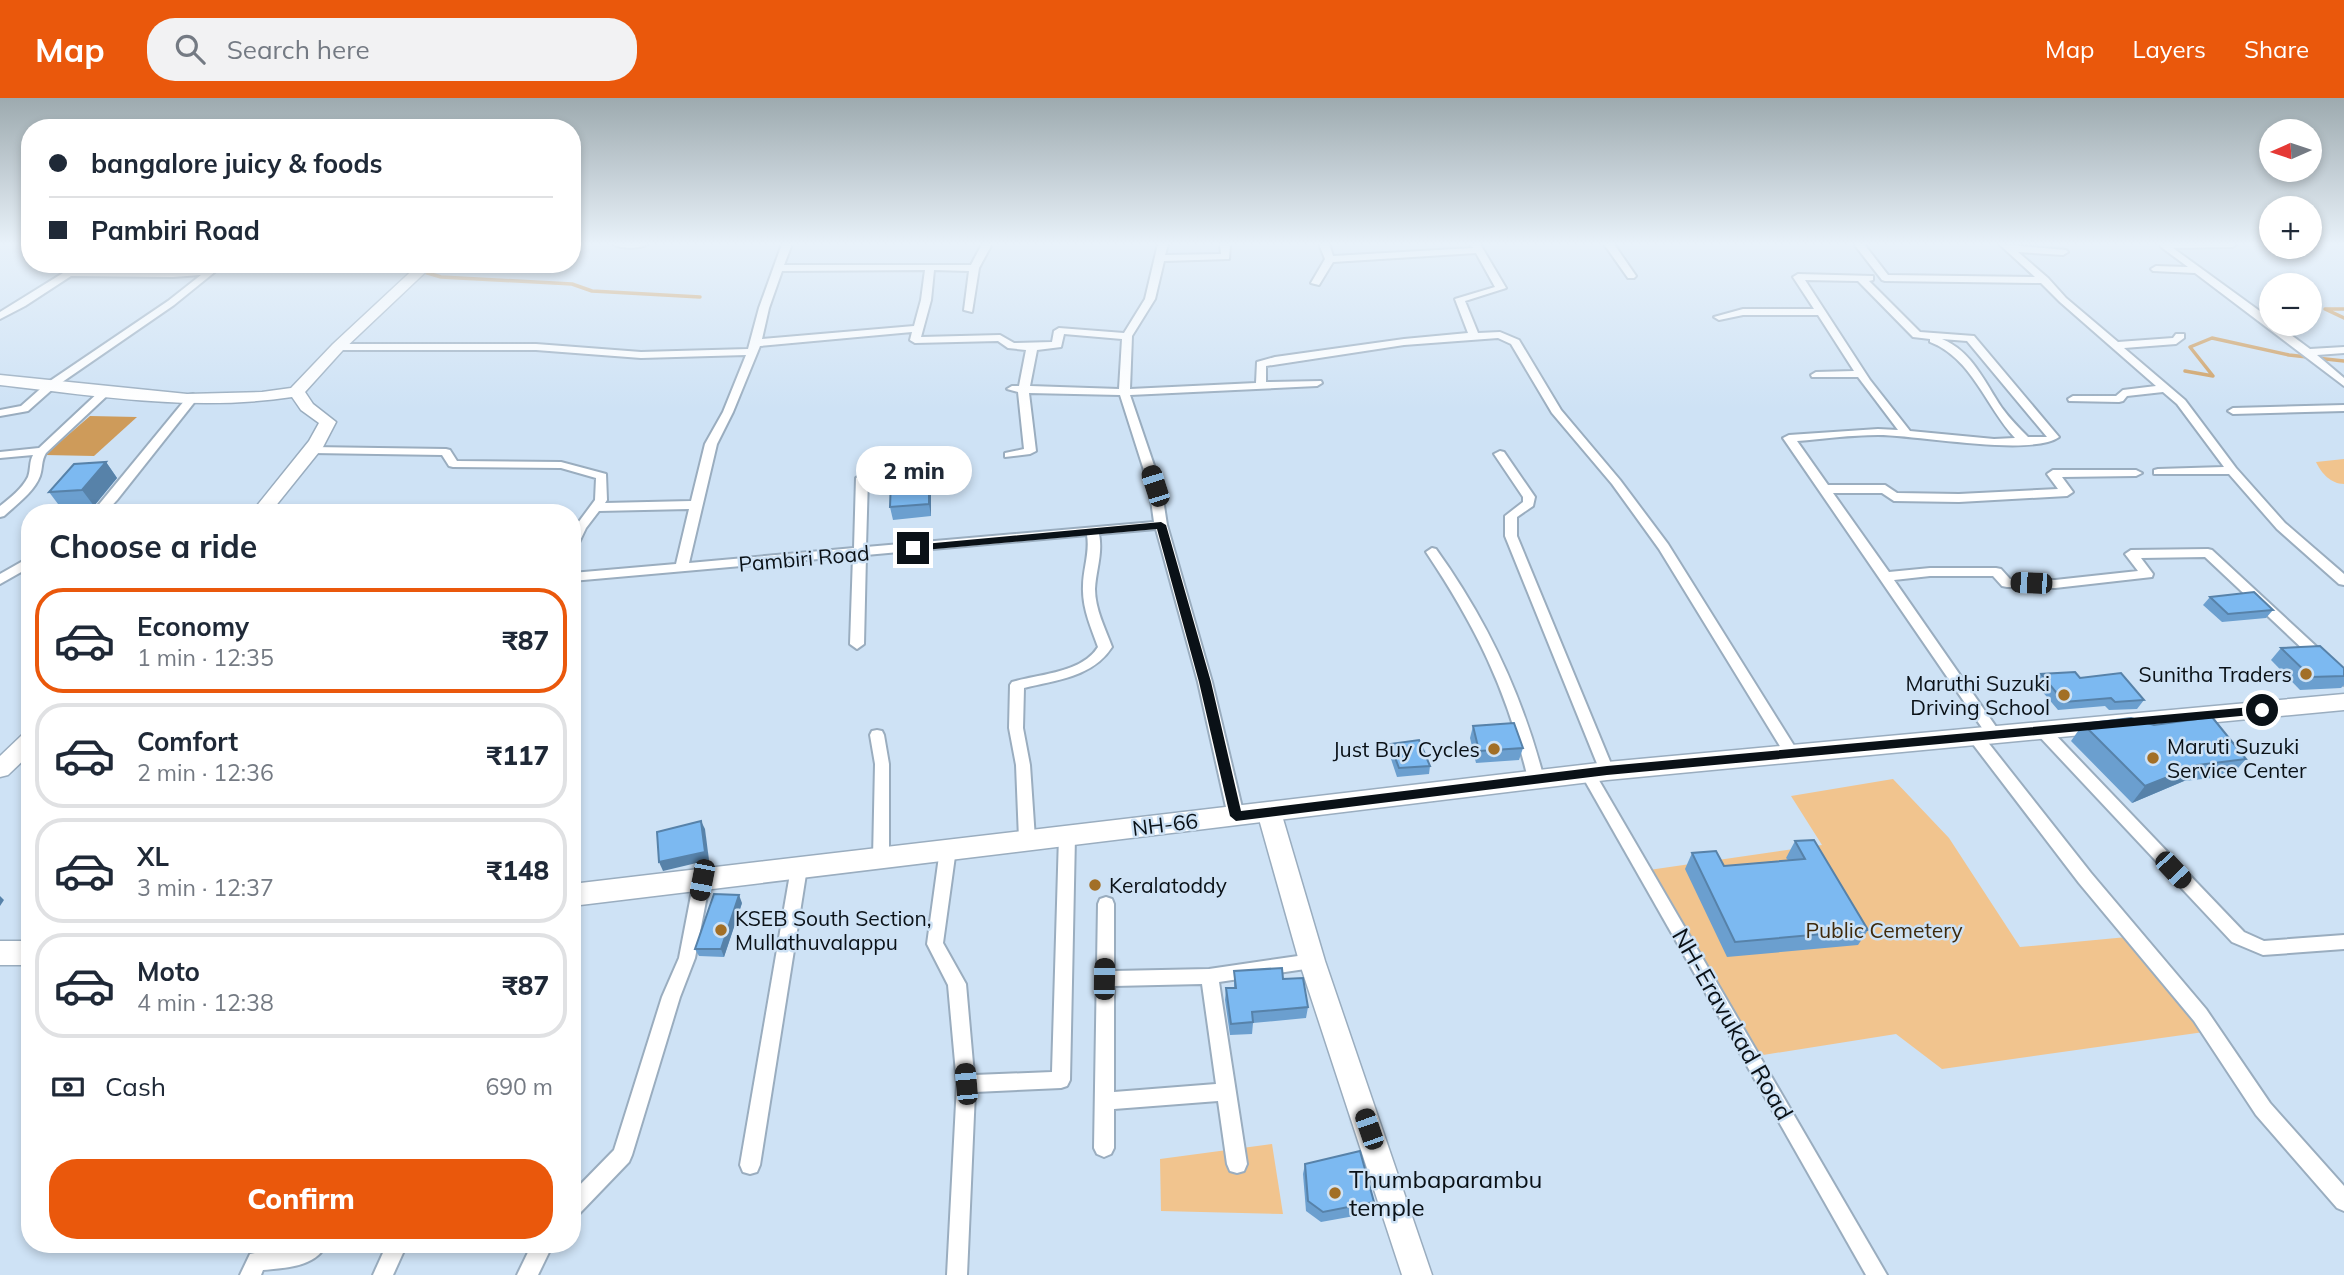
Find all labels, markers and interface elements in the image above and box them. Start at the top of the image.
search box [147,18,637,81]
text: Map [35,29,105,70]
icon: search [171,30,209,68]
text: Search here [227,33,370,66]
text: Map [2045,34,2094,64]
text: Layers [2132,34,2206,64]
text: Share [2244,34,2309,64]
north arrow [2259,119,2322,182]
map controls [2259,119,2322,336]
text: bangalore juicy & foods [91,147,383,180]
button: + [2259,196,2322,259]
text: Pambiri Road [91,214,260,247]
button: − [2259,273,2322,336]
callout: 2 min [855,447,971,496]
text: 2 min [883,456,945,485]
car [1139,463,1172,509]
text: Choose a ride [49,526,257,566]
route end [897,532,929,564]
street label: Pambiri Road [737,539,871,577]
car [2010,572,2053,594]
icon: car [53,609,116,672]
text: Economy [137,610,249,643]
text: ₹87 [502,624,549,657]
text: 1 min · 12:35 [137,643,274,672]
place label: Sunitha Traders [2139,661,2292,687]
marker: Sunitha Traders [2298,666,2314,682]
place label: Maruthi Suzuki Driving School [1905,670,2050,720]
marker: Maruthi Suzuki Driving School [2056,687,2072,703]
route start [2246,694,2278,726]
icon: car [53,724,116,787]
text: Comfort [137,725,238,758]
place label: Maruti Suzuki Service Center [2167,733,2307,783]
place label: Just Buy Cycles [1333,736,1480,762]
text: ₹117 [487,739,549,772]
marker: Just Buy Cycles [1486,741,1502,757]
marker: Maruti Suzuki Service Center [2145,750,2161,766]
text: 2 min · 12:36 [137,758,274,787]
street label: NH-66 [1131,807,1199,841]
icon: car [53,839,116,902]
text: XL [137,840,169,873]
car [2151,847,2196,893]
text: ₹148 [487,854,549,887]
car [688,857,717,903]
place label: Keralatoddy [1109,872,1227,898]
text: 3 min · 12:37 [137,873,274,902]
marker: Keralatoddy [1087,877,1103,893]
place label: KSEB South Section, Mullathuvalappu [735,905,932,955]
park label: Public Cemetery [1805,917,1963,943]
marker: KSEB South Section, Mullathuvalappu [713,922,729,938]
street label: NH-Eravukad Road [1666,923,1800,1125]
icon: car [53,954,116,1017]
text: Moto [137,955,200,988]
car [1094,958,1115,1000]
text: ₹87 [502,969,549,1002]
text: 4 min · 12:38 [137,988,274,1017]
car [954,1062,979,1106]
icon: cash [49,1068,87,1106]
text: Cash [105,1070,166,1103]
text: 690 m [485,1072,553,1101]
car [1353,1106,1386,1152]
button: Confirm [49,1159,553,1239]
place label: Thumbaparambu temple [1349,1164,1542,1222]
marker: Thumbaparambu temple [1327,1185,1343,1201]

